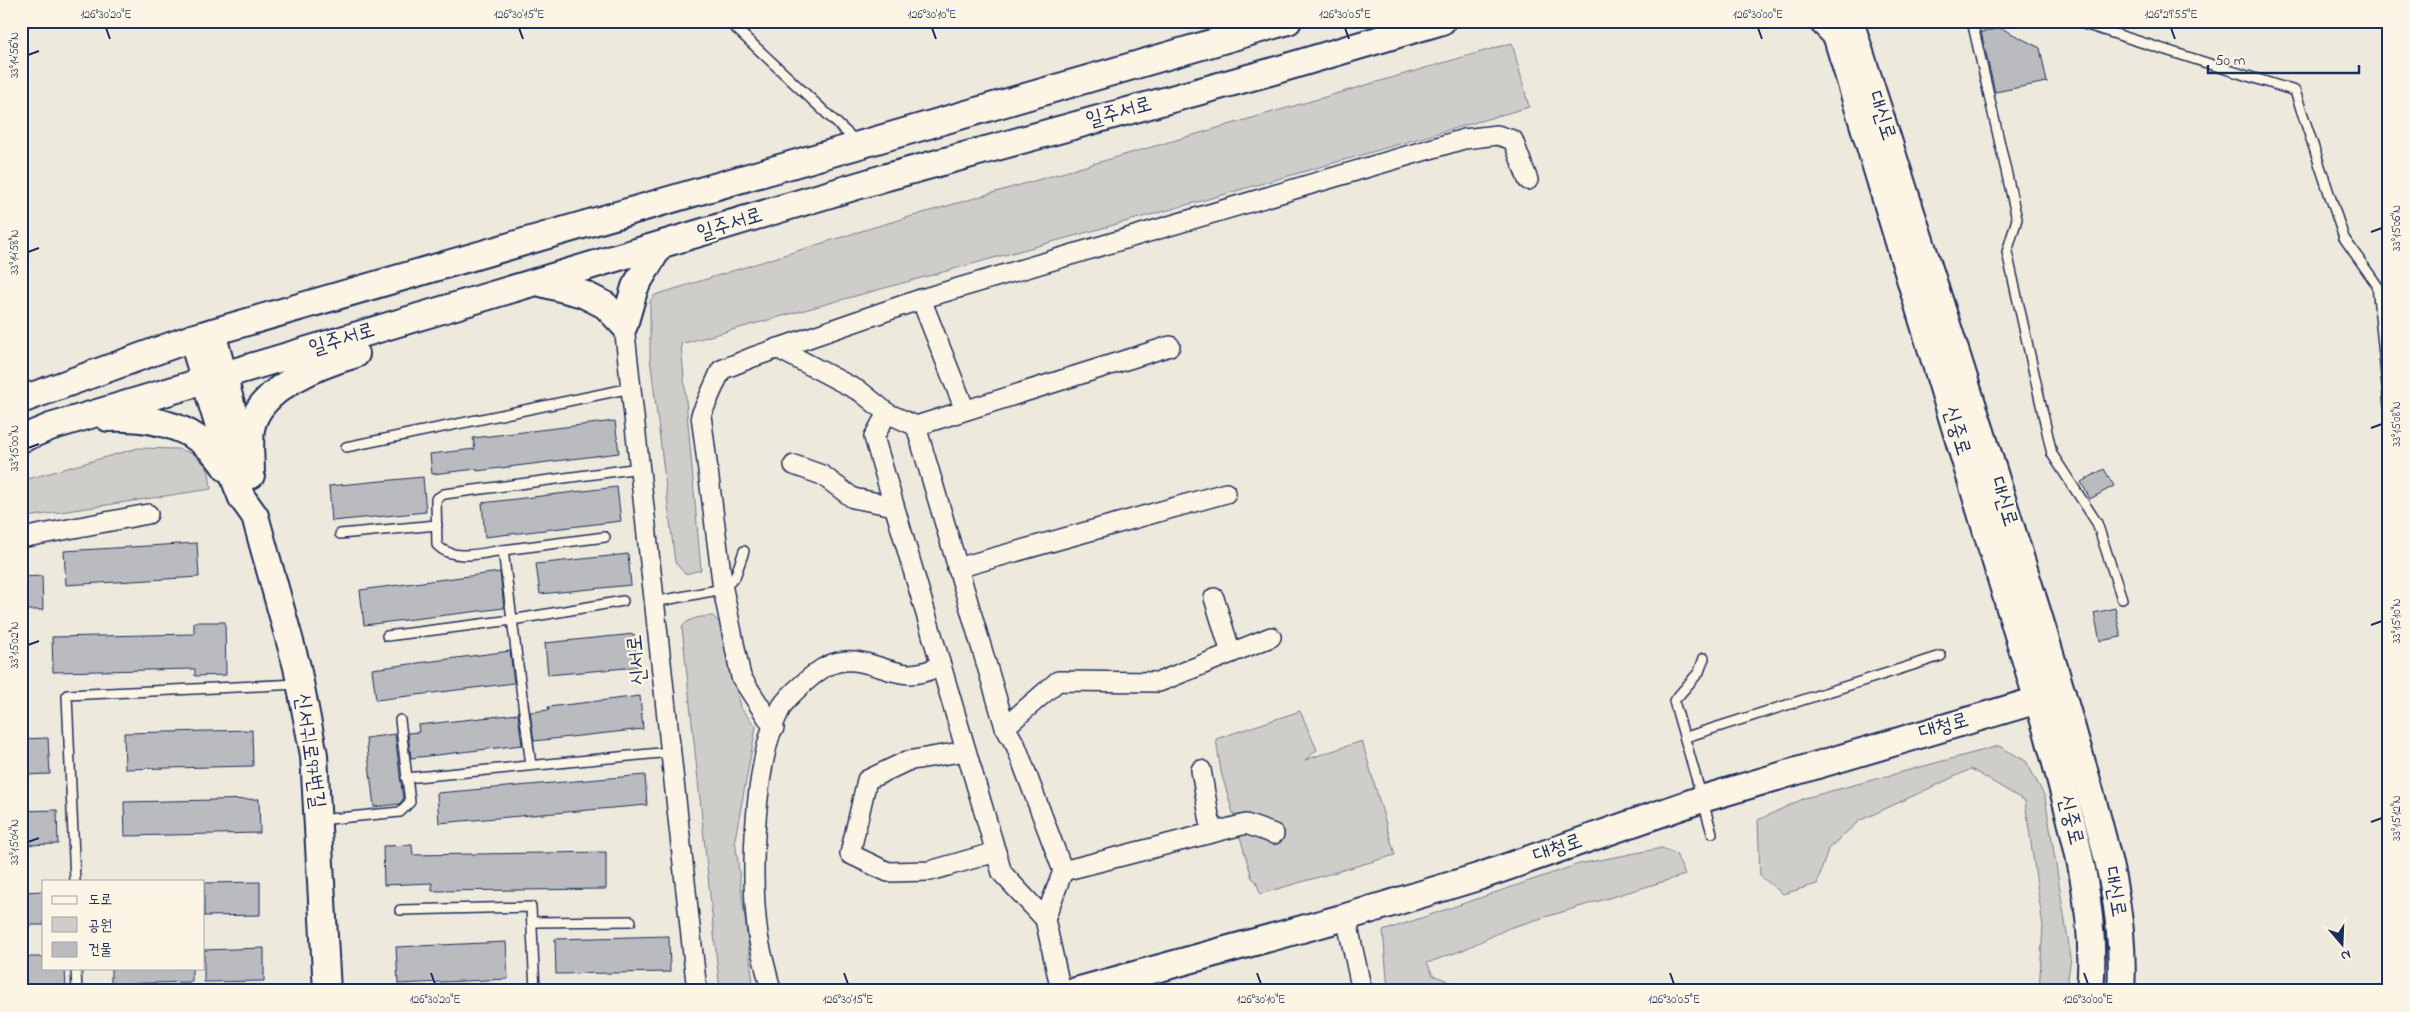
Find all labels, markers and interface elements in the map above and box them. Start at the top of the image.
text: 126°30'20"E [81,6,131,24]
text: 126°30'15"E [494,6,544,24]
text: 126°30'10"E [908,6,956,24]
text: 126°30'05"E [1319,6,1371,24]
text: 126°30'00"E [1733,6,1783,24]
text: 126°29'55"E [2145,6,2197,24]
text: 33°14'56"N [6,32,24,78]
scale bar [2208,42,2359,74]
text: 50 m [2215,50,2246,72]
street label: 대신로 [1859,87,1903,145]
street label: 일주서로 [1082,90,1156,136]
street label: 일주서로 [693,201,767,249]
text: 33°15'06"N [2388,205,2406,251]
text: 33°14'58"N [6,229,24,275]
street label: 일주서로 [305,316,379,364]
text: 33°15'08"N [2388,401,2406,447]
street label: 신중로 [1934,402,1978,460]
text: 33°15'00"N [6,425,24,471]
street label: 대신로 [1981,473,2025,531]
text: 33°15'10"N [2388,599,2406,643]
text: 33°15'02"N [6,621,24,669]
street label: 신서로 [620,633,656,687]
street label: 신서귀로97번길 [286,691,332,811]
street label: 대청로 [1915,706,1973,748]
street label: 신중로 [2049,792,2091,848]
text: 33°15'12"N [2388,795,2406,841]
text: 33°15'04"N [6,819,24,865]
street label: 대청로 [1529,827,1587,871]
street label: 대신로 [2095,864,2133,920]
legend [42,880,205,970]
text: 도로 [88,889,112,911]
text: 공원 [88,915,112,937]
north arrow [2318,920,2368,970]
text: 건물 [88,939,112,961]
text: N [2338,943,2354,966]
text: 126°30'20"E [410,991,460,1009]
text: 126°30'15"E [823,991,873,1009]
text: 126°30'10"E [1237,991,1285,1009]
text: 126°30'05"E [1648,991,1700,1009]
text: 126°30'00"E [2063,991,2113,1009]

